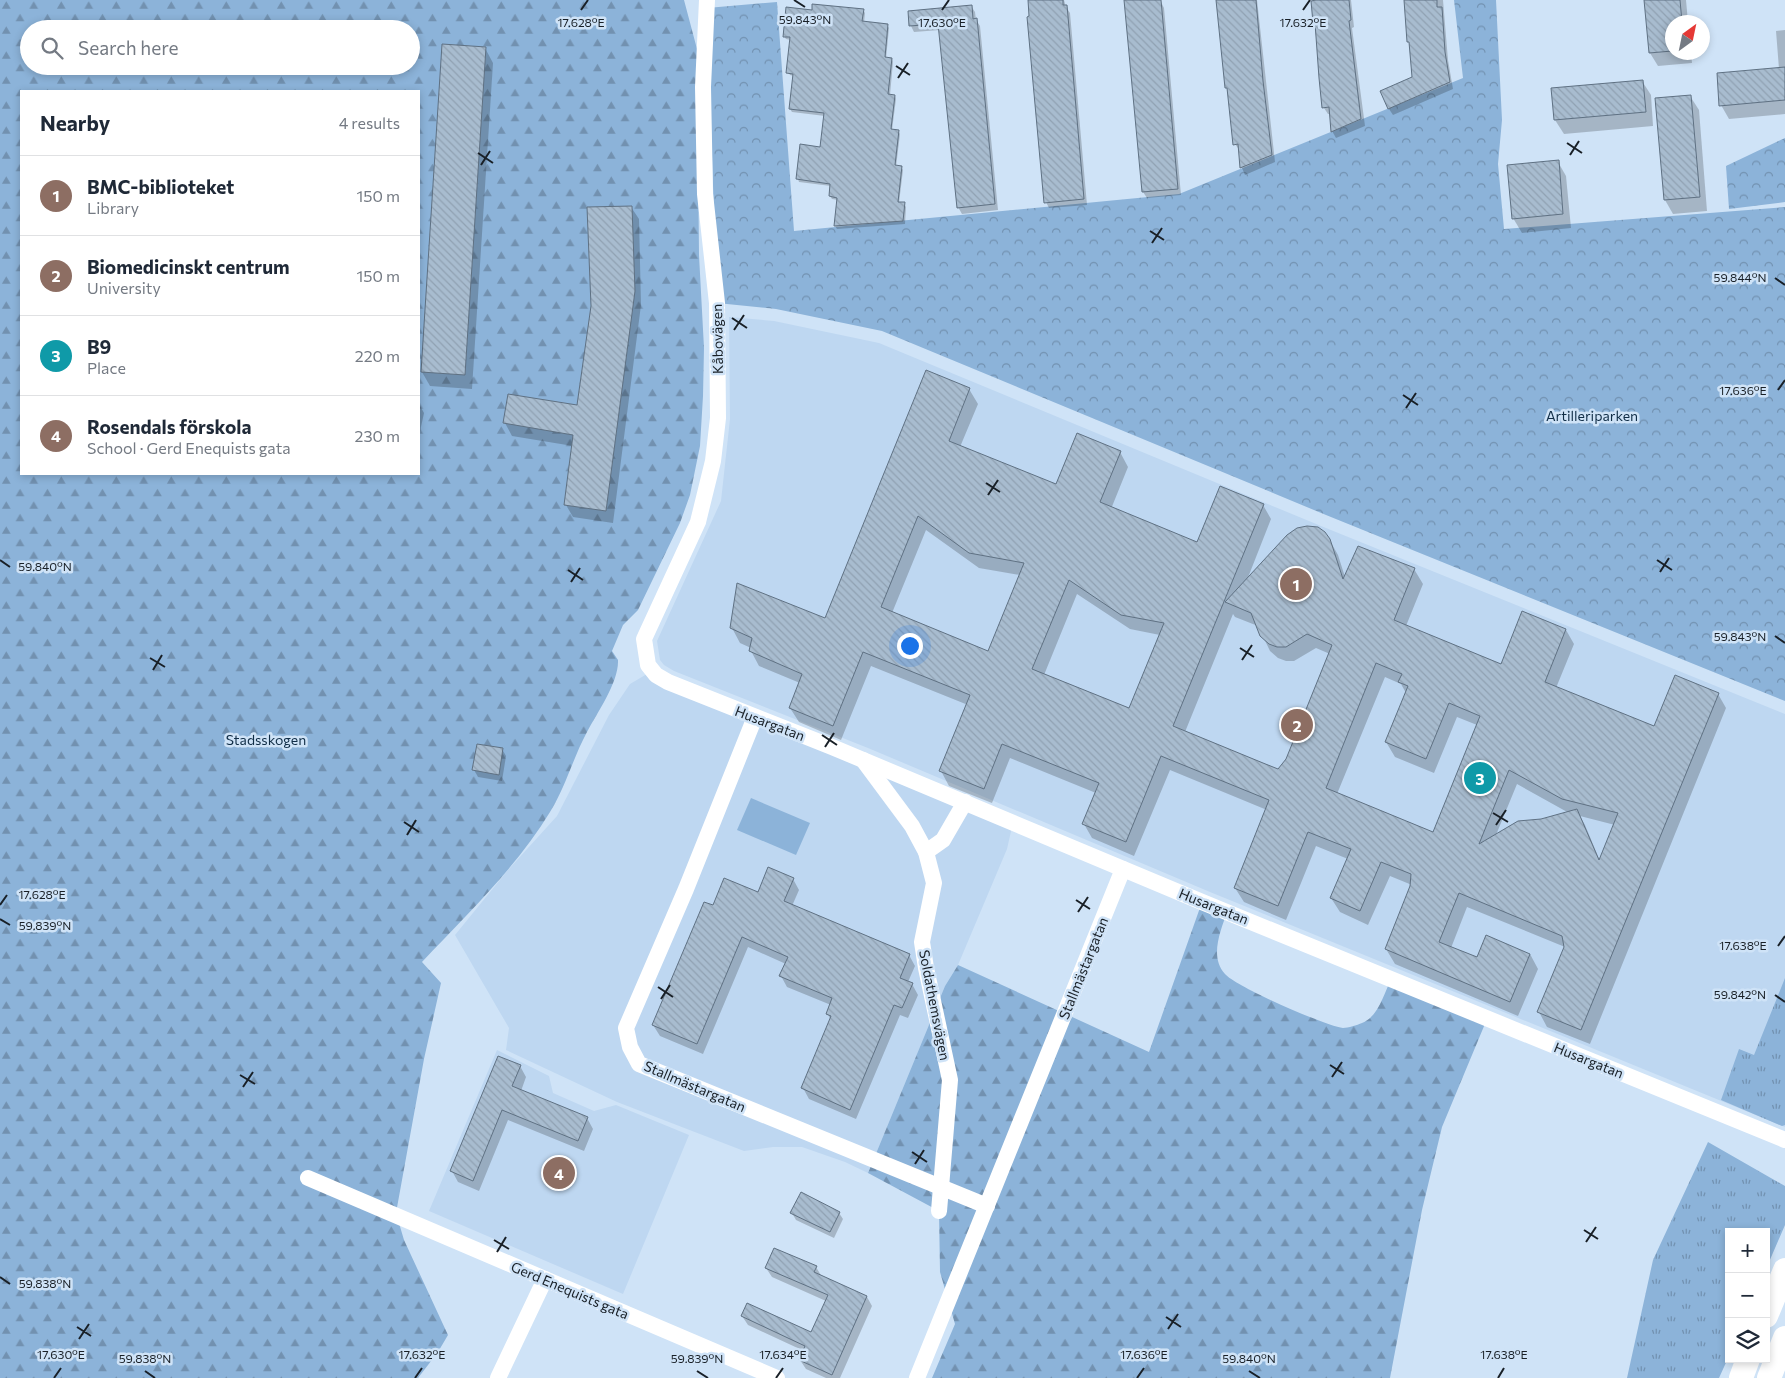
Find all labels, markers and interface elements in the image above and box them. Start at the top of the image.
text: 59.843°N [779,12,831,26]
text: 17.628°E [557,15,605,29]
text: 17.630°E [918,15,966,29]
text: 17.632°E [1280,15,1326,29]
north arrow [1665,15,1710,60]
search box [20,20,420,75]
icon: search [38,34,66,62]
text: Search here [78,36,178,59]
text: Nearby [40,110,110,135]
text: 4 results [339,113,400,132]
text: BMC-biblioteket [87,175,234,198]
text: 1 [52,186,60,205]
text: 150 m [357,186,400,205]
text: Library [87,198,139,217]
text: Biomedicinskt centrum [87,255,290,278]
text: 2 [51,266,61,285]
text: 150 m [357,266,400,285]
text: 59.844°N [1714,270,1766,284]
text: University [87,278,161,297]
street label: Kåbovägen [708,304,726,374]
text: B9 [87,335,111,358]
text: 3 [51,346,61,365]
text: 220 m [355,346,400,365]
text: Place [87,358,126,377]
text: 17.636°E [1719,383,1767,397]
park label: Artilleriparken [1546,407,1638,424]
text: Rosendals förskola [87,415,251,438]
text: 4 [51,426,61,445]
text: 230 m [355,426,400,445]
text: School · Gerd Enequists gata [87,438,291,457]
text: 59.840°N [18,559,72,573]
pin: 1 [1280,565,1312,603]
text: 59.843°N [1714,629,1766,643]
your location [897,633,923,659]
street label: Husargatan [733,702,807,744]
pin: 2 [1281,706,1313,744]
park label: Stadsskogen [226,731,306,748]
pin: 3 [1464,759,1496,797]
street label: Husargatan [1177,884,1251,928]
text: 17.628°E [18,887,66,901]
street label: Stallmästargatan [1055,914,1111,1022]
text: 59.839°N [19,918,71,932]
text: 17.638°E [1719,938,1767,952]
street label: Soldathemsvägen [916,948,954,1062]
text: 59.842°N [1714,987,1766,1001]
street label: Husargatan [1552,1038,1626,1082]
street label: Stallmästargatan [642,1057,748,1115]
pin: 4 [543,1154,575,1192]
map controls [1725,1228,1770,1363]
button: + [1725,1228,1770,1273]
street label: Gerd Enequists gata [509,1258,631,1322]
button: − [1725,1273,1770,1318]
text: 59.838°N [19,1276,71,1290]
button: layers [1725,1318,1770,1363]
text: 17.630°E [37,1347,85,1361]
text: 17.632°E [399,1347,445,1361]
text: 17.634°E [759,1347,807,1361]
text: 17.636°E [1120,1347,1168,1361]
text: 17.638°E [1480,1347,1528,1361]
text: 59.838°N [119,1351,171,1365]
text: 59.839°N [671,1351,723,1365]
text: 59.840°N [1222,1351,1276,1365]

